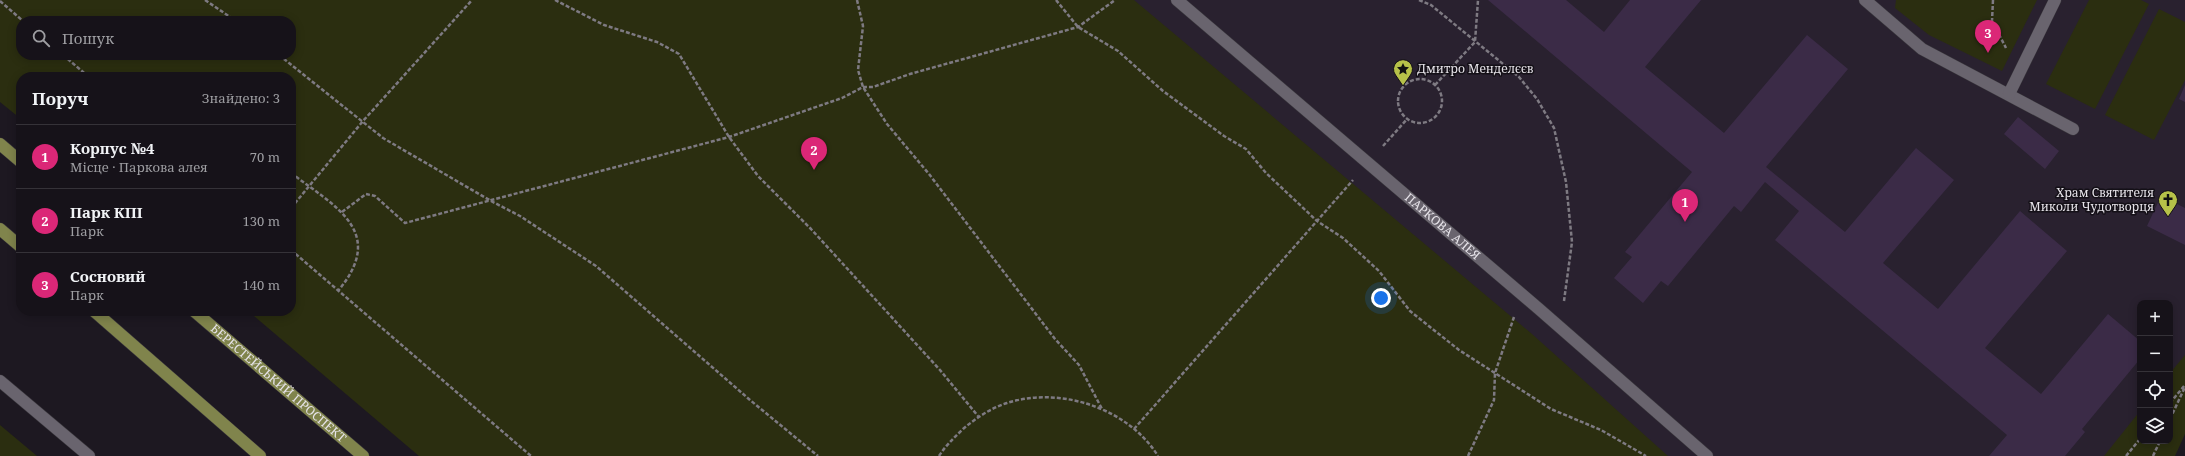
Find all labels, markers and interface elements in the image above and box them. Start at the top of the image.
search box [16,16,296,60]
pin: 3 [1975,20,2001,53]
icon: search [30,27,52,49]
text: Пошук [62,28,114,48]
place icon: Дмитро Менделєєв [1392,58,1414,86]
place label: Дмитро Менделєєв [1417,60,1534,77]
text: Поруч [32,87,88,110]
text: Знайдено: 3 [202,89,280,107]
pin: 2 [801,137,827,170]
text: Корпус №4 [70,138,154,158]
text: 1 [41,148,49,166]
text: 70 m [250,148,280,166]
text: Місце · Паркова алея [70,158,208,176]
place label: Храм Святителя Миколи Чудотворця [2029,184,2154,215]
street label: ПАРКОВА АЛЕЯ [1401,189,1484,263]
pin: 1 [1672,189,1698,222]
church icon: Храм Святителя Миколи Чудотворця [2157,189,2179,217]
text: Парк КПІ [70,202,143,222]
text: 2 [41,212,49,230]
text: 130 m [243,212,280,230]
text: Парк [70,222,104,240]
text: Сосновий [70,266,145,286]
text: 3 [41,276,49,294]
text: 140 m [243,276,280,294]
text: Парк [70,286,104,304]
your location [1371,288,1391,308]
map controls [2137,300,2173,444]
button: + [2137,300,2173,336]
street label: БЕРЕСТЕЙСЬКИЙ ПРОСПЕКТ [207,320,350,446]
button: − [2137,336,2173,372]
button: locate [2137,372,2173,408]
button: layers [2137,408,2173,444]

